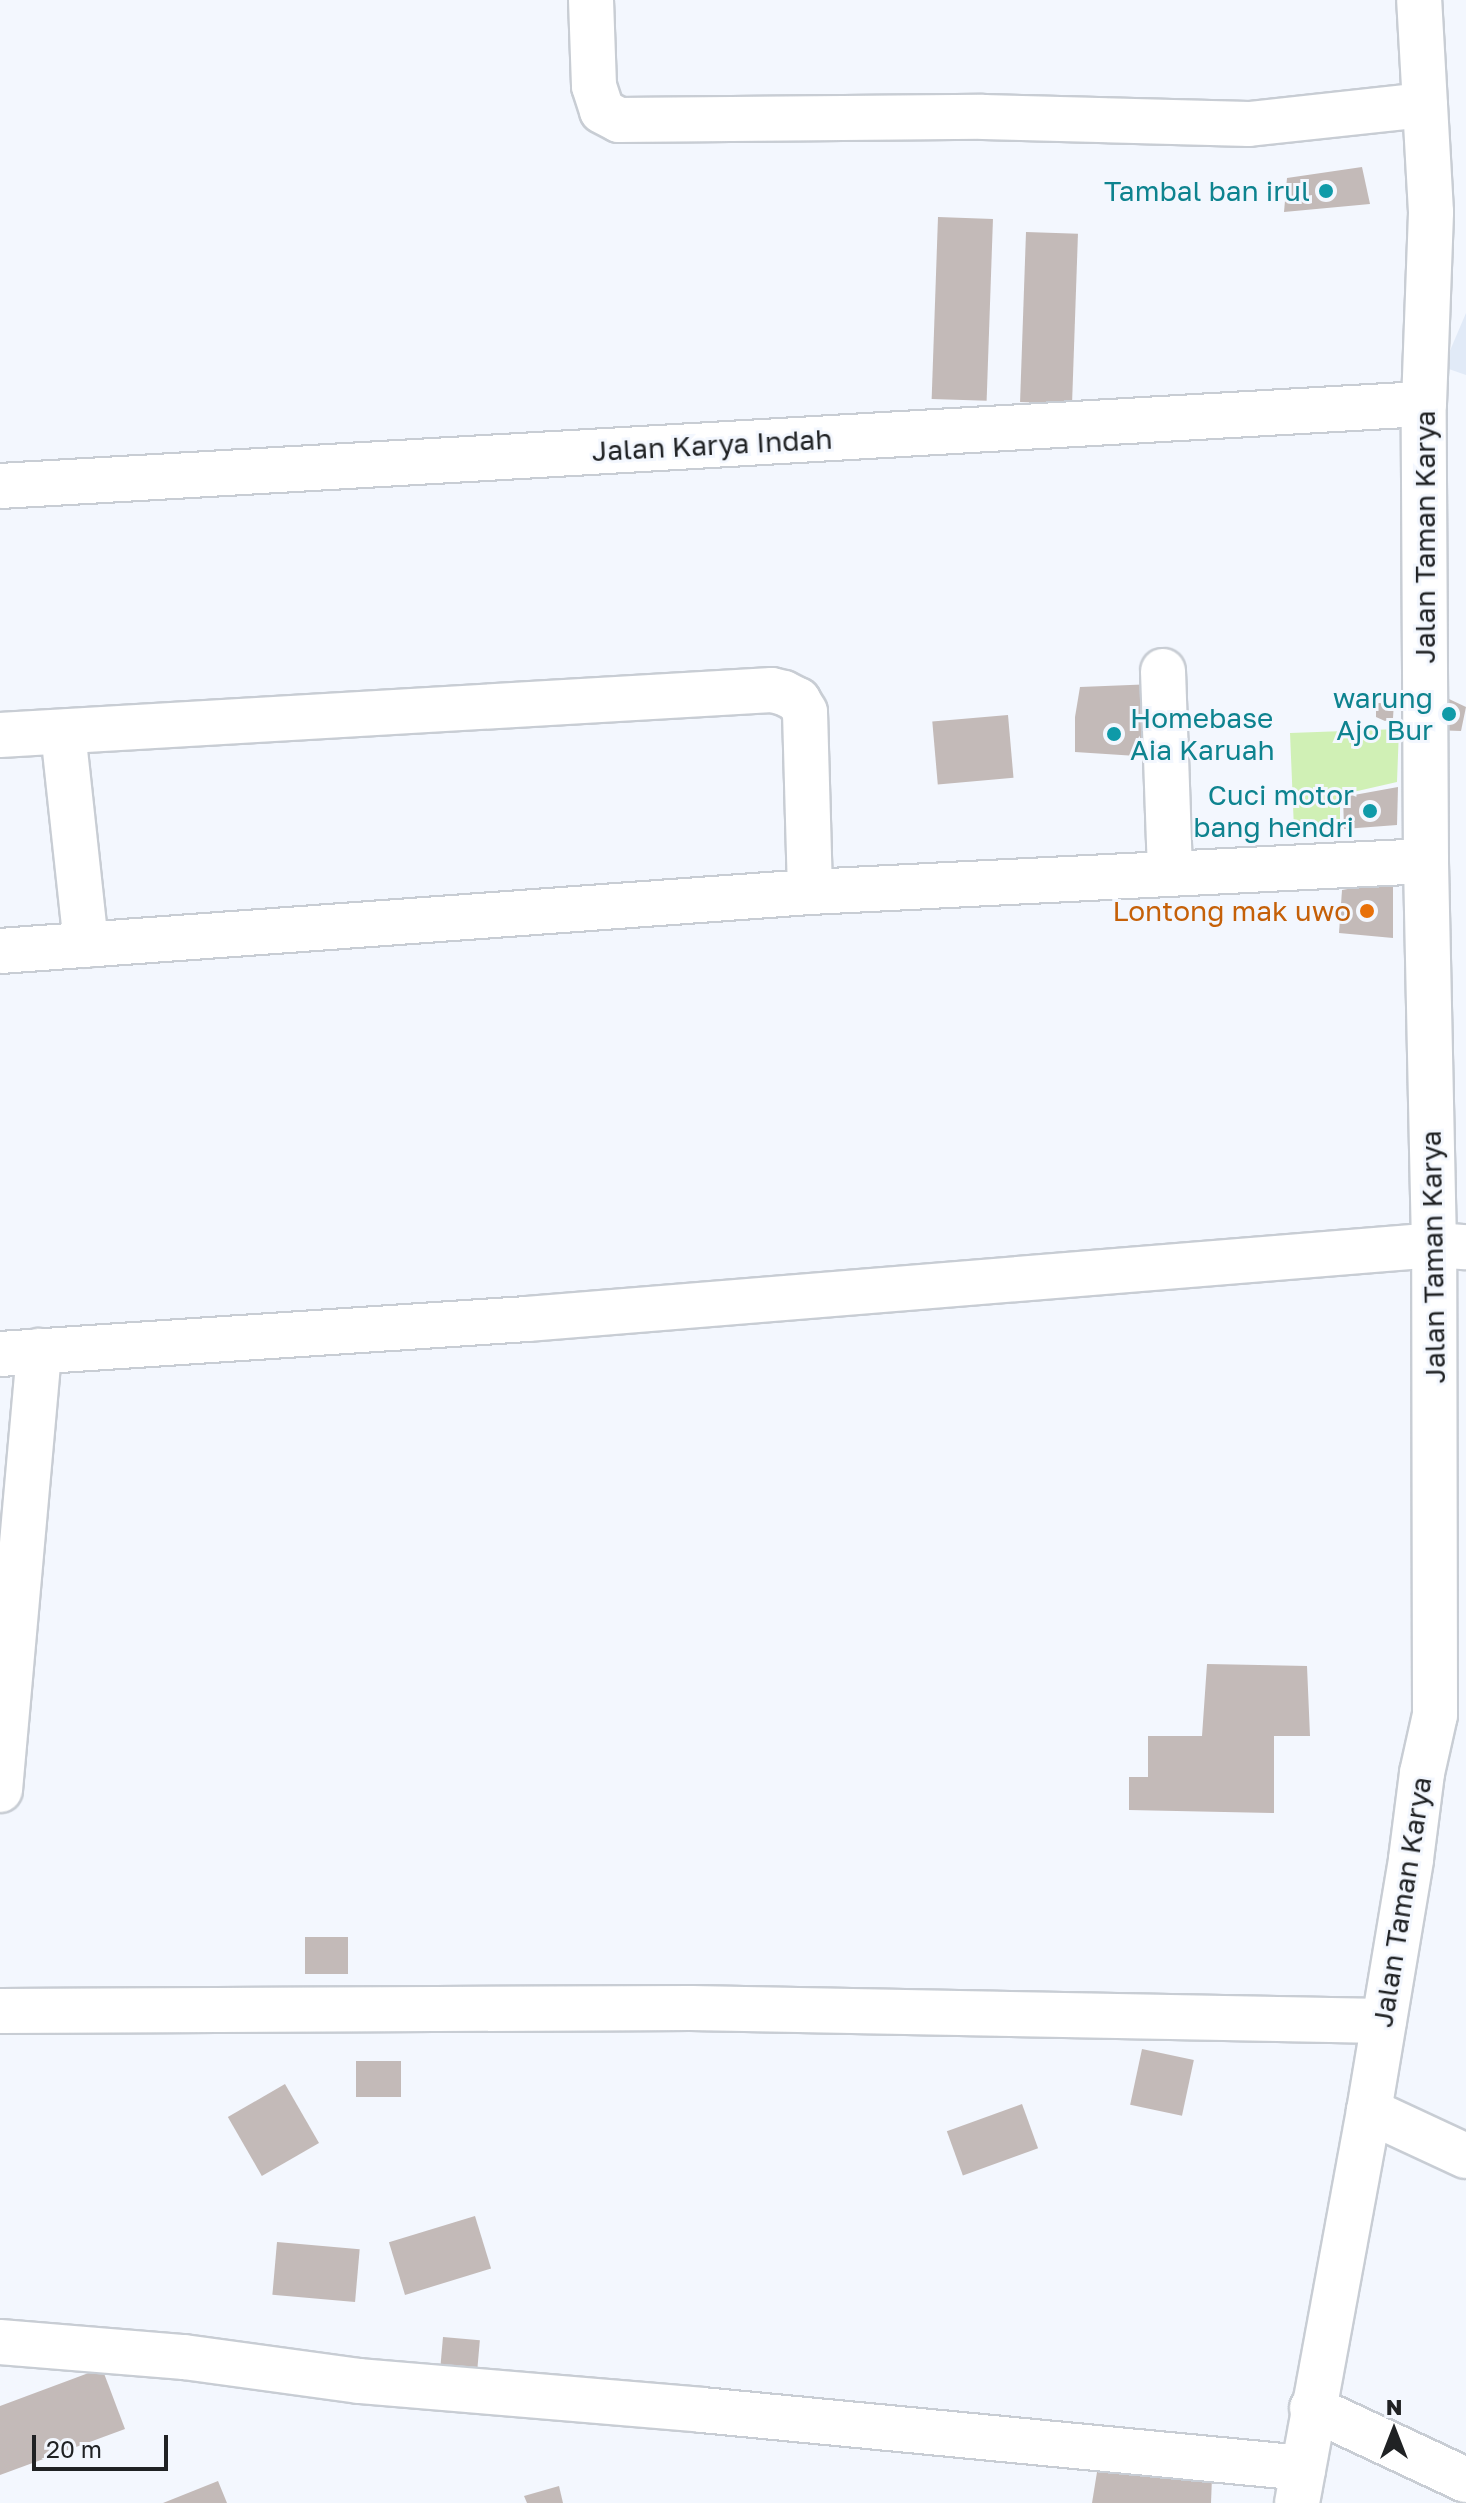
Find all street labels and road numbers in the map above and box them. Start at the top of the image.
street label: Jalan Taman Karya [1408,410,1442,664]
street label: Jalan Karya Indah [591,422,833,468]
street label: Jalan Taman Karya [1414,1130,1452,1384]
street label: Jalan Taman Karya [1366,1774,1438,2030]

